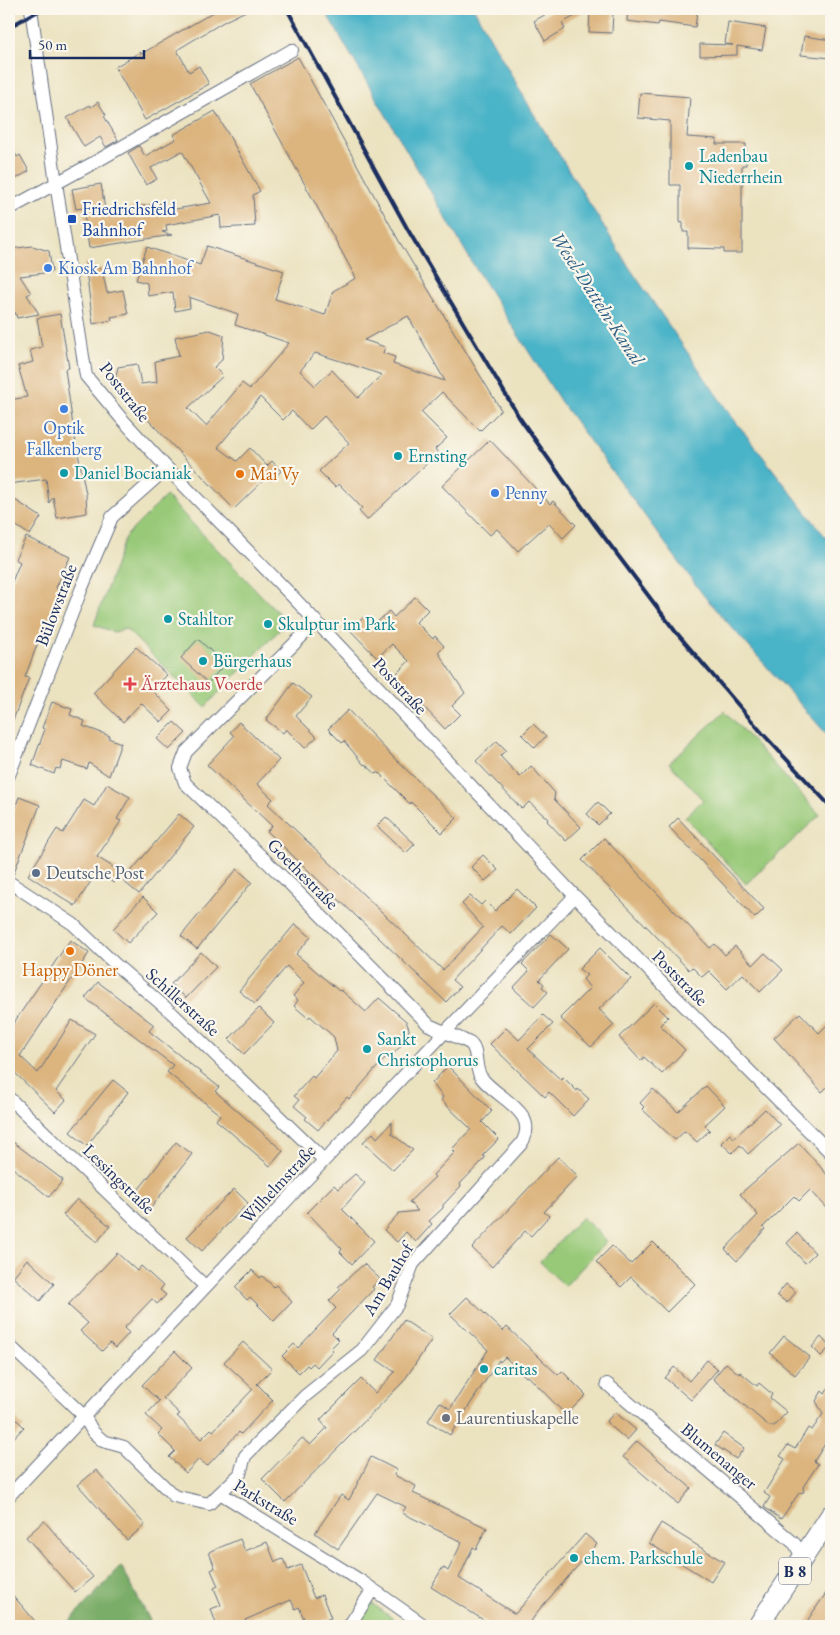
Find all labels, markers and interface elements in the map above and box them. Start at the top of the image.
scale bar [30,28,144,60]
text: 50 m [38,35,67,54]
place label: Ladenbau Niederrhein [699,144,783,188]
marker: Ladenbau Niederrhein [683,160,695,172]
place label: Friedrichsfeld Bahnhof [82,197,177,241]
marker: Friedrichsfeld Bahnhof [66,213,78,225]
water label: Wesel-Datteln-Kanal [545,227,650,370]
place label: Kiosk Am Bahnhof [58,256,194,279]
marker: Kiosk Am Bahnhof [42,262,54,274]
street label: Poststraße [95,357,156,426]
marker: Optik Falkenberg [58,403,70,415]
place label: Optik Falkenberg [26,416,102,460]
place label: Ernsting [408,444,467,467]
marker: Ernsting [392,450,404,462]
place label: Daniel Bocianiak [74,461,192,484]
place label: Mai Vy [250,462,299,485]
marker: Daniel Bocianiak [58,467,70,479]
marker: Mai Vy [234,468,246,480]
place label: Penny [505,481,547,504]
marker: Penny [489,487,501,499]
street label: Bülowstraße [29,561,82,649]
place label: Stahltor [178,607,233,630]
place label: Skulptur im Park [278,612,396,635]
marker: Stahltor [162,613,174,625]
marker: Skulptur im Park [262,618,274,630]
place label: Bürgerhaus [213,649,292,672]
street label: Poststraße [368,652,433,719]
marker: Bürgerhaus [197,655,209,667]
place label: Ärztehaus Voerde [140,672,263,695]
marker: Ärztehaus Voerde [123,677,137,691]
street label: Goethestraße [263,833,344,914]
place label: Deutsche Post [46,861,145,884]
marker: Deutsche Post [30,867,42,879]
marker: Happy Döner [64,945,76,957]
street label: Poststraße [647,945,713,1011]
place label: Happy Döner [22,958,118,981]
street label: Schillerstraße [142,962,225,1041]
place label: Sankt Christophorus [377,1027,479,1071]
marker: Sankt Christophorus [361,1043,373,1055]
street label: Lessingstraße [78,1139,160,1219]
street label: Wilhelmstraße [235,1139,320,1228]
street label: Am Bauhof [356,1236,420,1320]
place label: caritas [494,1357,537,1380]
marker: caritas [478,1363,490,1375]
place label: Laurentiuskapelle [456,1406,579,1429]
marker: Laurentiuskapelle [440,1412,452,1424]
street label: Blumenanger [677,1417,762,1494]
street label: Parkstraße [230,1473,303,1530]
place label: ehem. Parkschule [584,1546,703,1569]
marker: ehem. Parkschule [568,1552,580,1564]
road number: B 8 [779,1558,811,1584]

